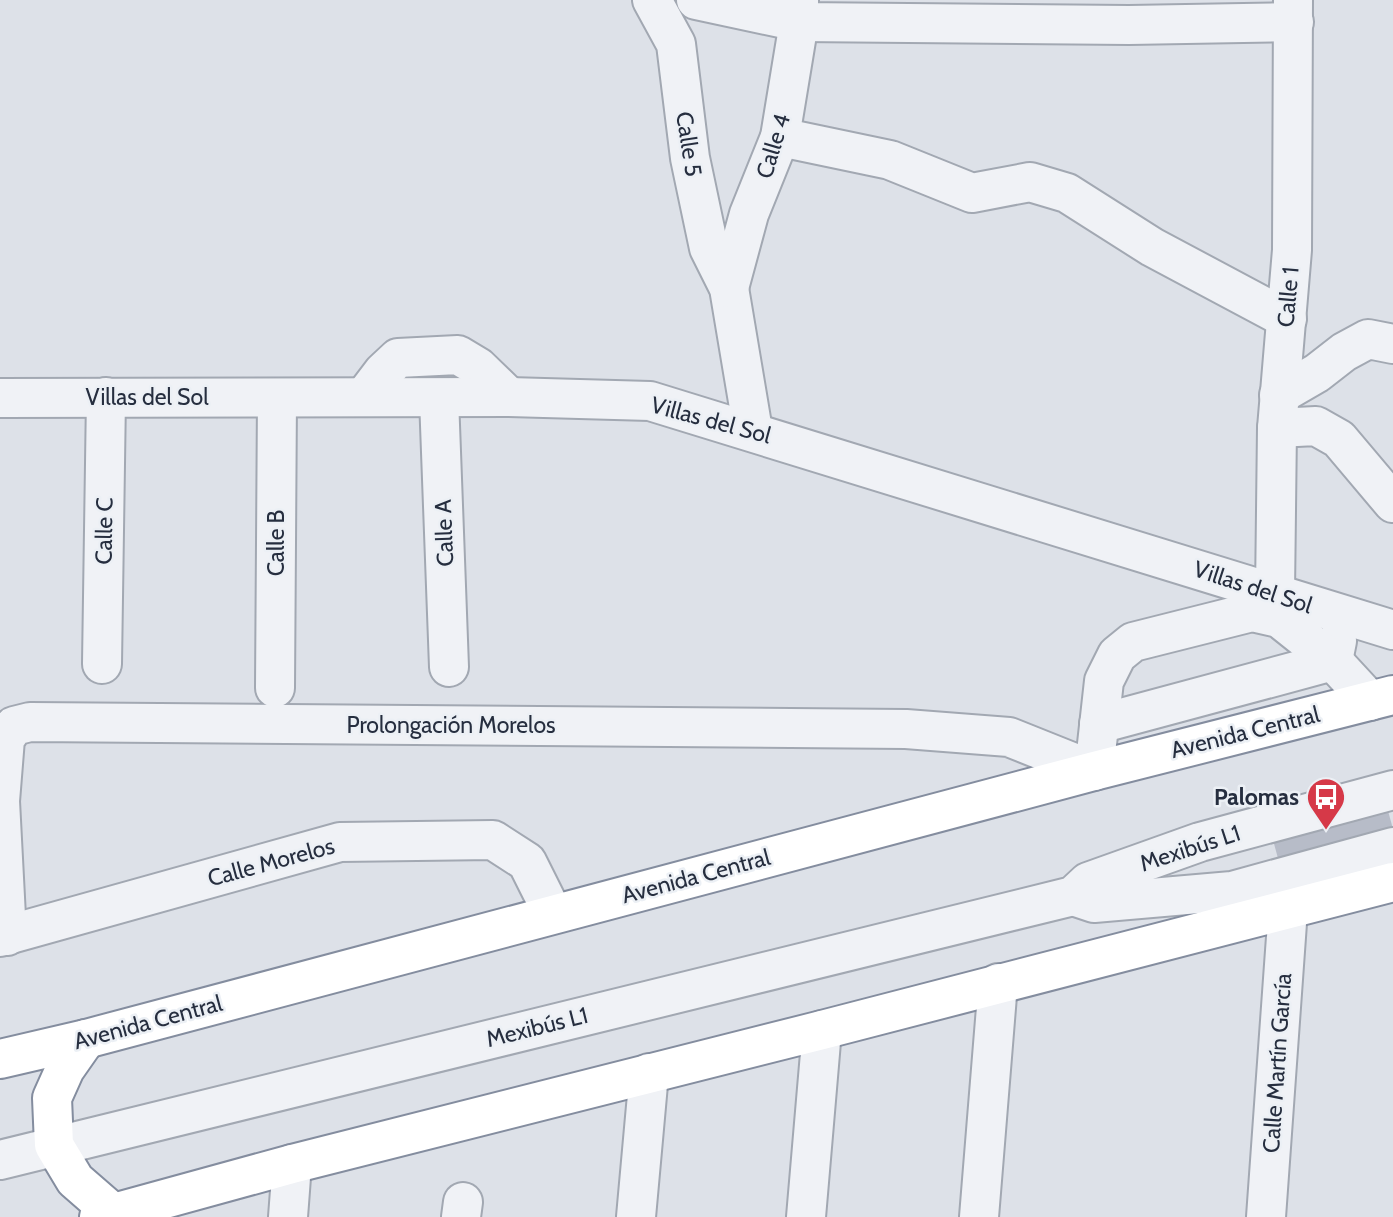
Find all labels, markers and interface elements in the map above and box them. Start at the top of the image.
street label: Calle 5 [670,110,708,178]
street label: Calle 4 [750,110,796,182]
street label: Calle 1 [1271,266,1305,328]
street label: Villas del Sol [85,383,209,411]
street label: Villas del Sol [648,391,775,450]
street label: Calle C [89,497,119,565]
street label: Calle A [429,499,459,567]
street label: Calle B [262,509,290,576]
street label: Villas del Sol [1190,555,1316,620]
street label: Avenida Central [1168,700,1323,764]
street label: Prolongación Morelos [346,711,556,739]
bus stop icon: Palomas [1305,776,1347,831]
place label: Palomas [1214,783,1299,811]
street label: Mexibús L1 [1136,819,1244,877]
street label: Calle Morelos [205,832,337,892]
street label: Avenida Central [619,843,774,909]
street label: Calle Martín García [1257,972,1297,1154]
street label: Avenida Central [71,989,226,1055]
street label: Mexibús L1 [483,1001,591,1053]

